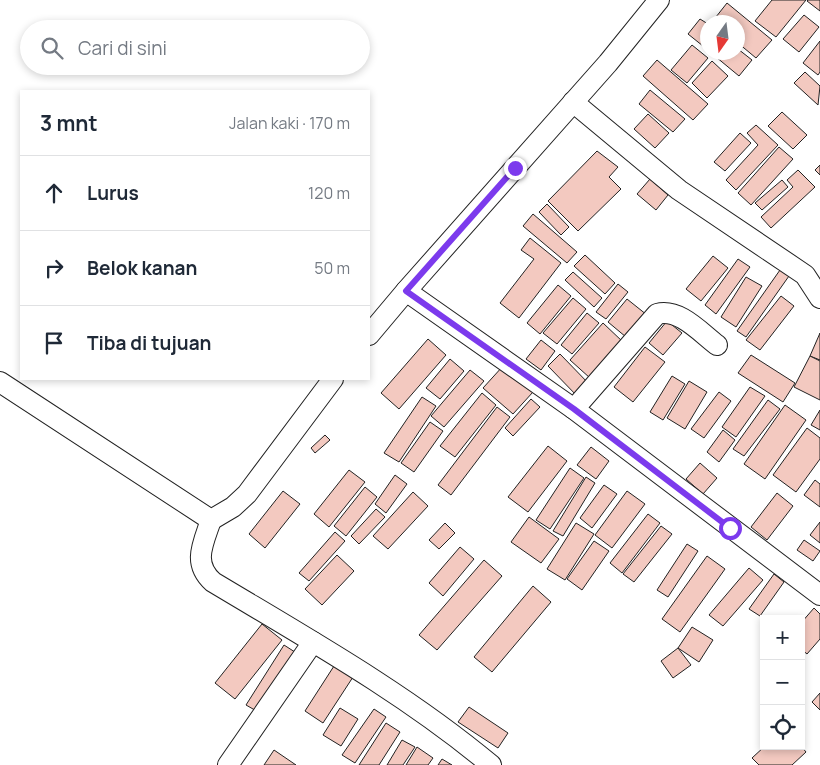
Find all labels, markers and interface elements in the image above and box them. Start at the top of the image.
north arrow [700,15,745,60]
search box [20,20,370,75]
icon: search [38,34,66,62]
text: Cari di sini [78,35,167,61]
text: 3 mnt [40,109,98,137]
text: Jalan kaki · 170 m [229,112,350,134]
route end [504,157,527,180]
icon: ahead [40,179,68,207]
text: Lurus [87,180,139,206]
text: 120 m [308,182,350,204]
icon: right [40,254,68,282]
text: Belok kanan [87,255,197,281]
text: 50 m [314,257,350,279]
icon: arrive [40,329,68,357]
text: Tiba di tujuan [87,330,211,356]
route start [719,517,742,540]
map controls [760,615,805,750]
button: + [760,615,805,660]
button: − [760,660,805,705]
button: locate [760,705,805,750]

